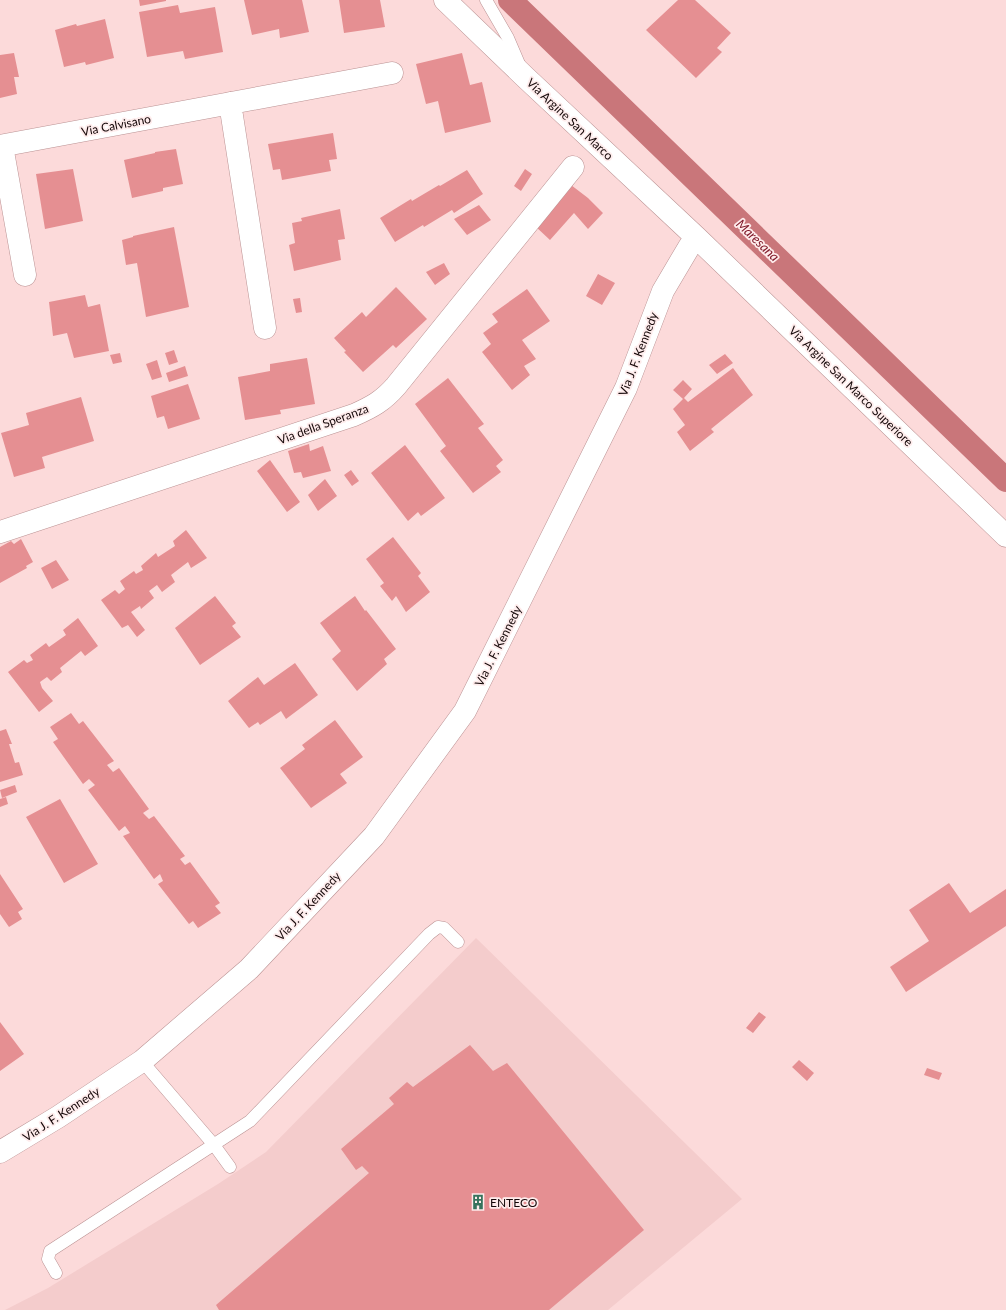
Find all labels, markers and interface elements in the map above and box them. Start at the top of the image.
street label: Via Argine San Marco [524,75,617,163]
street label: Via Calvisano [80,111,152,139]
water label: Maresana [733,216,783,265]
street label: Via J. F. Kennedy [615,309,661,398]
street label: Via Argine San Marco Superiore [786,323,916,449]
street label: Via della Speranza [276,401,370,447]
street label: Via J. F. Kennedy [471,602,525,689]
street label: Via J. F. Kennedy [272,868,344,944]
street label: Via J. F. Kennedy [20,1083,103,1144]
building icon: ENTECO [469,1193,487,1211]
place label: ENTECO [490,1195,538,1210]

